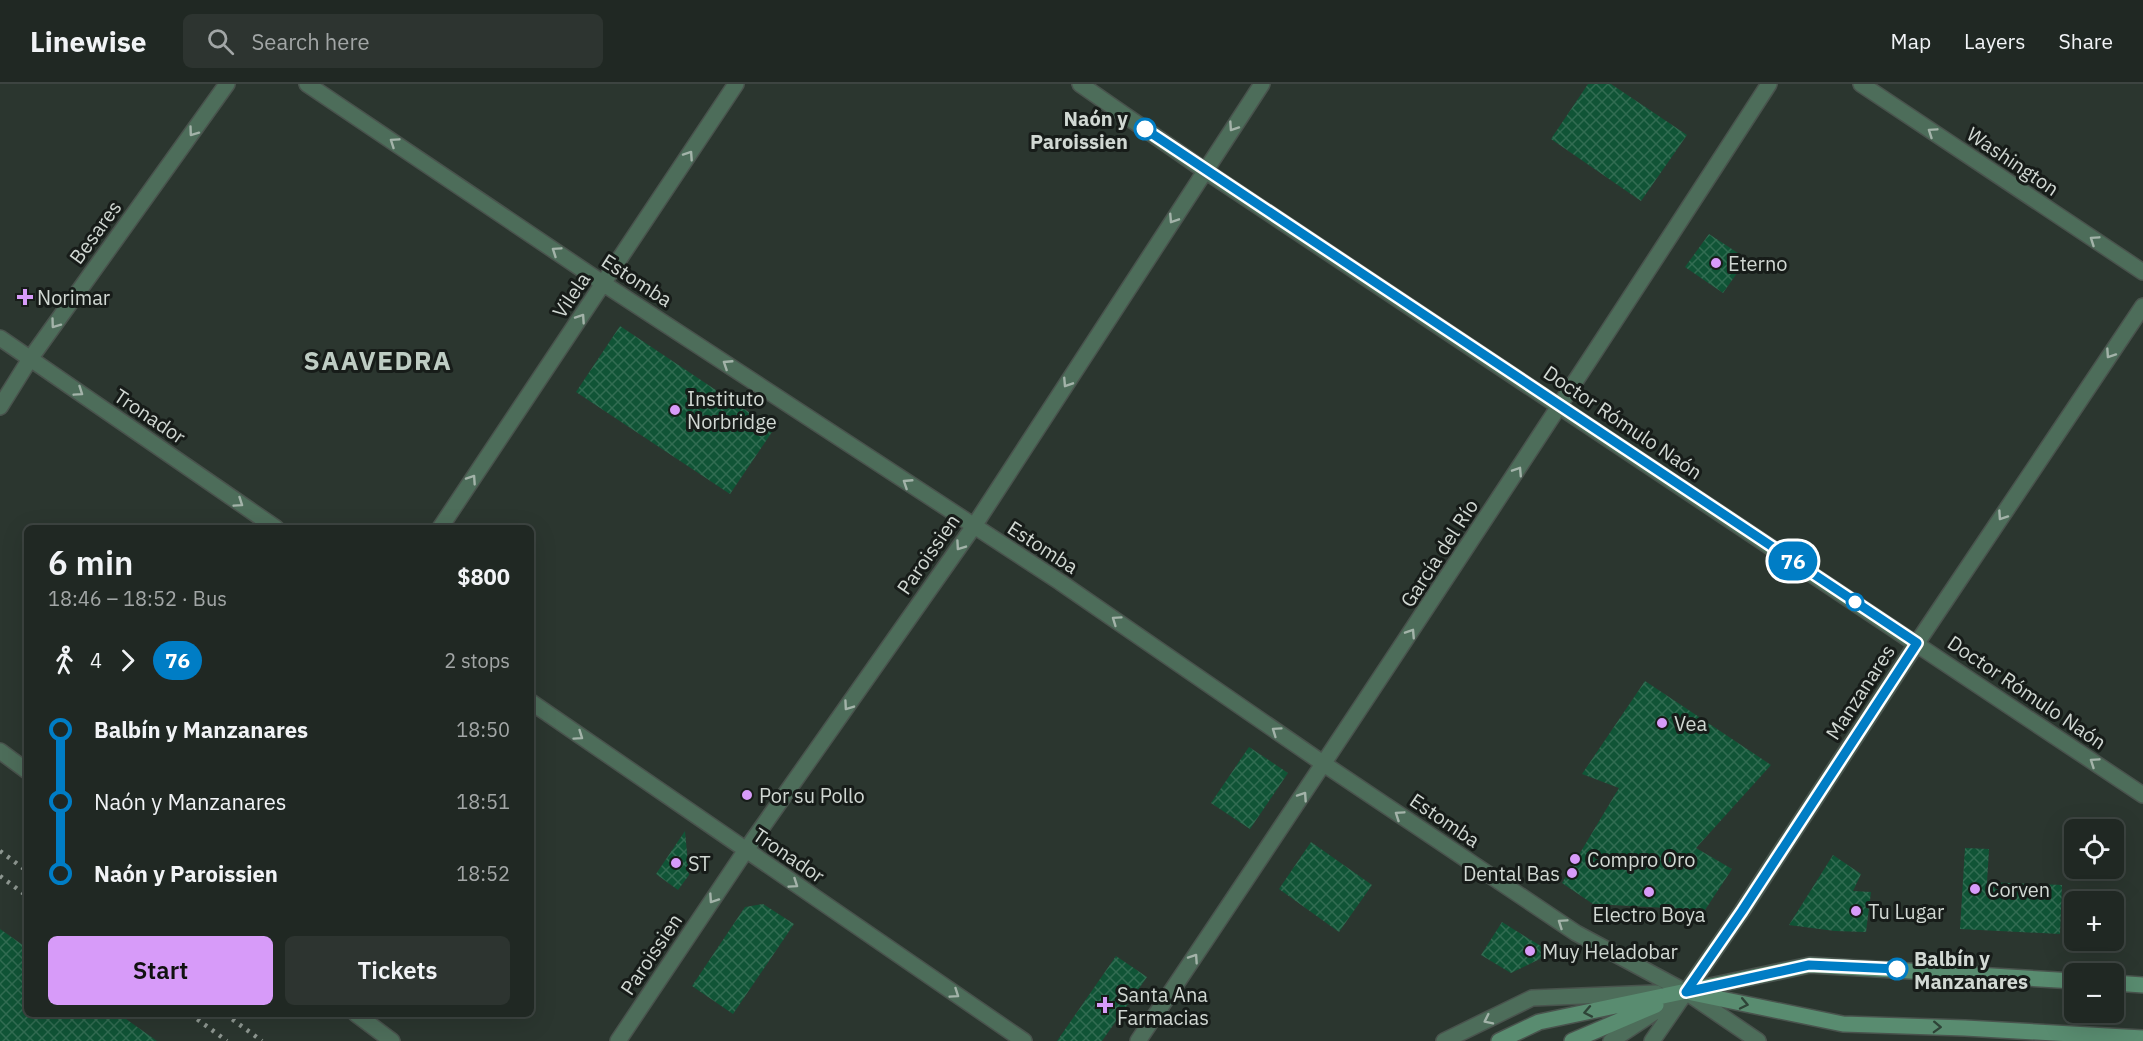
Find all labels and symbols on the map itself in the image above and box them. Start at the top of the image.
place label: Naón y Paroissien [1030,105,1128,155]
marker: Naón y Paroissien [1134,118,1156,140]
one-way arrow [1229,120,1240,131]
street label: Washington [1962,120,2064,202]
one-way arrow [189,125,200,136]
one-way arrow [1928,127,1938,139]
one-way arrow [389,138,400,149]
one-way arrow [682,151,693,162]
street label: Besares [63,195,127,269]
one-way arrow [1168,213,1180,223]
one-way arrow [2090,236,2101,247]
one-way arrow [551,247,562,258]
street label: Estomba [596,247,678,313]
place label: Eterno [1728,250,1787,277]
marker: Eterno [1709,256,1723,270]
street label: Vilela [546,267,596,323]
place label: Norimar [37,284,110,311]
marker: Norimar [18,290,32,304]
one-way arrow [574,313,585,324]
one-way arrow [52,318,63,329]
district label: SAAVEDRA [304,343,452,377]
one-way arrow [2107,348,2118,359]
street label: Doctor Rómulo Naón [1538,359,1708,485]
one-way arrow [722,360,733,371]
one-way arrow [1063,376,1074,387]
street label: Tronador [109,382,191,450]
one-way arrow [72,385,83,396]
place label: Instituto Norbridge [687,385,777,435]
marker: Instituto Norbridge [668,403,682,417]
one-way arrow [1511,466,1522,477]
one-way arrow [465,475,476,486]
one-way arrow [903,478,913,490]
street label: García del Río [1394,494,1484,612]
one-way arrow [233,496,244,507]
street label: Paroissien [890,508,966,600]
one-way arrow [1998,510,2009,521]
street label: Estomba [1002,514,1084,580]
one-way arrow [956,539,967,550]
line badge: 76 [1766,542,1820,580]
unlabelled marker [1846,593,1864,611]
one-way arrow [1111,616,1122,627]
one-way arrow [1403,629,1414,640]
street label: Doctor Rómulo Naón [1942,629,2112,755]
street label: Manzanares [1819,639,1901,745]
one-way arrow [844,699,855,710]
place label: Vea [1674,710,1708,737]
marker: Vea [1655,716,1669,730]
one-way arrow [1272,727,1283,738]
one-way arrow [573,728,584,739]
one-way arrow [2090,758,2101,769]
place label: Por su Pollo [759,782,865,809]
street label: Estomba [1405,787,1486,853]
marker: Por su Pollo [740,788,754,802]
one-way arrow [1296,792,1307,803]
one-way arrow [1395,811,1406,822]
street label: Tronador [748,821,830,889]
place label: Compro Oro [1587,846,1695,873]
place label: ST [688,850,711,877]
marker: Compro Oro [1568,852,1582,866]
marker: ST [669,856,683,870]
place label: Dental Bas [1463,860,1560,887]
marker: Dental Bas [1565,866,1579,880]
one-way arrow [788,876,798,888]
place label: Corven [1987,876,2050,903]
marker: Corven [1968,882,1982,896]
marker: Electro Boya [1642,885,1656,899]
one-way arrow [709,892,720,903]
place label: Tu Lugar [1868,898,1944,925]
place label: Electro Boya [1593,901,1706,928]
marker: Tu Lugar [1849,904,1863,918]
street label: Paroissien [614,908,688,1000]
one-way arrow [1557,919,1568,930]
place label: Muy Heladobar [1542,938,1678,965]
marker: Muy Heladobar [1523,944,1537,958]
place label: Balbín y Manzanares [1914,945,2028,995]
one-way arrow [1187,953,1198,964]
marker: Balbín y Manzanares [1886,958,1908,980]
place label: Santa Ana Farmacias [1117,981,1209,1031]
one-way arrow [948,987,959,998]
one-way arrow [1738,996,1748,1009]
marker: Santa Ana Farmacias [1098,998,1112,1012]
one-way arrow [1583,1005,1593,1018]
one-way arrow [1484,1012,1495,1024]
one-way arrow [1932,1020,1941,1033]

